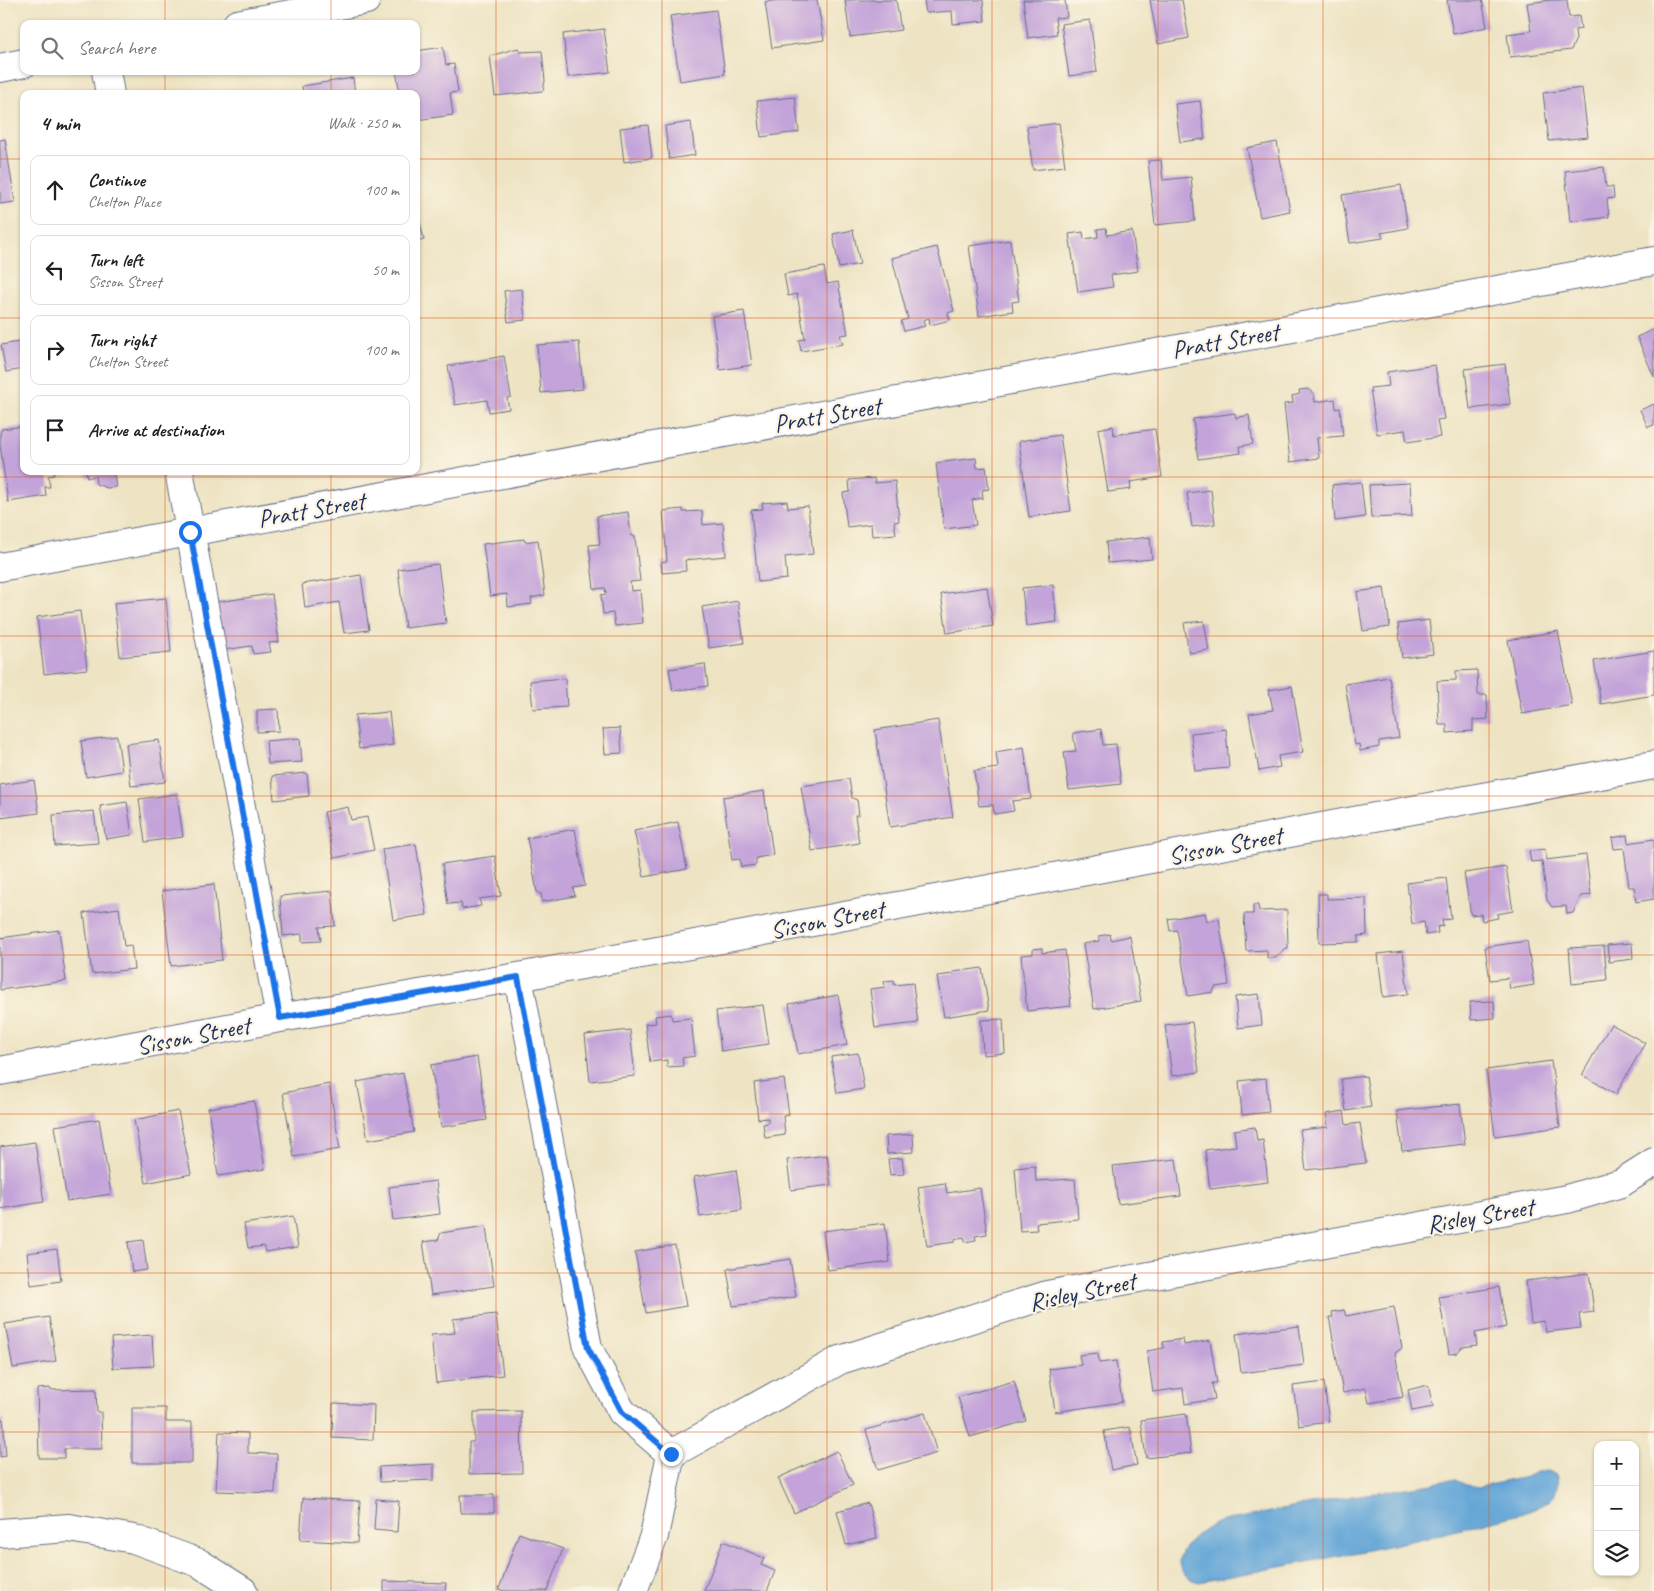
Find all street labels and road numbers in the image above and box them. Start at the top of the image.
street label: Pratt Street [1169,315,1285,366]
street label: Pratt Street [771,389,887,440]
street label: Pratt Street [255,484,371,535]
street label: Sisson Street [1166,819,1288,873]
street label: Sisson Street [768,893,890,947]
street label: Sisson Street [134,1009,256,1063]
street label: Risley Street [1424,1190,1540,1241]
street label: Risley Street [1026,1264,1142,1319]

